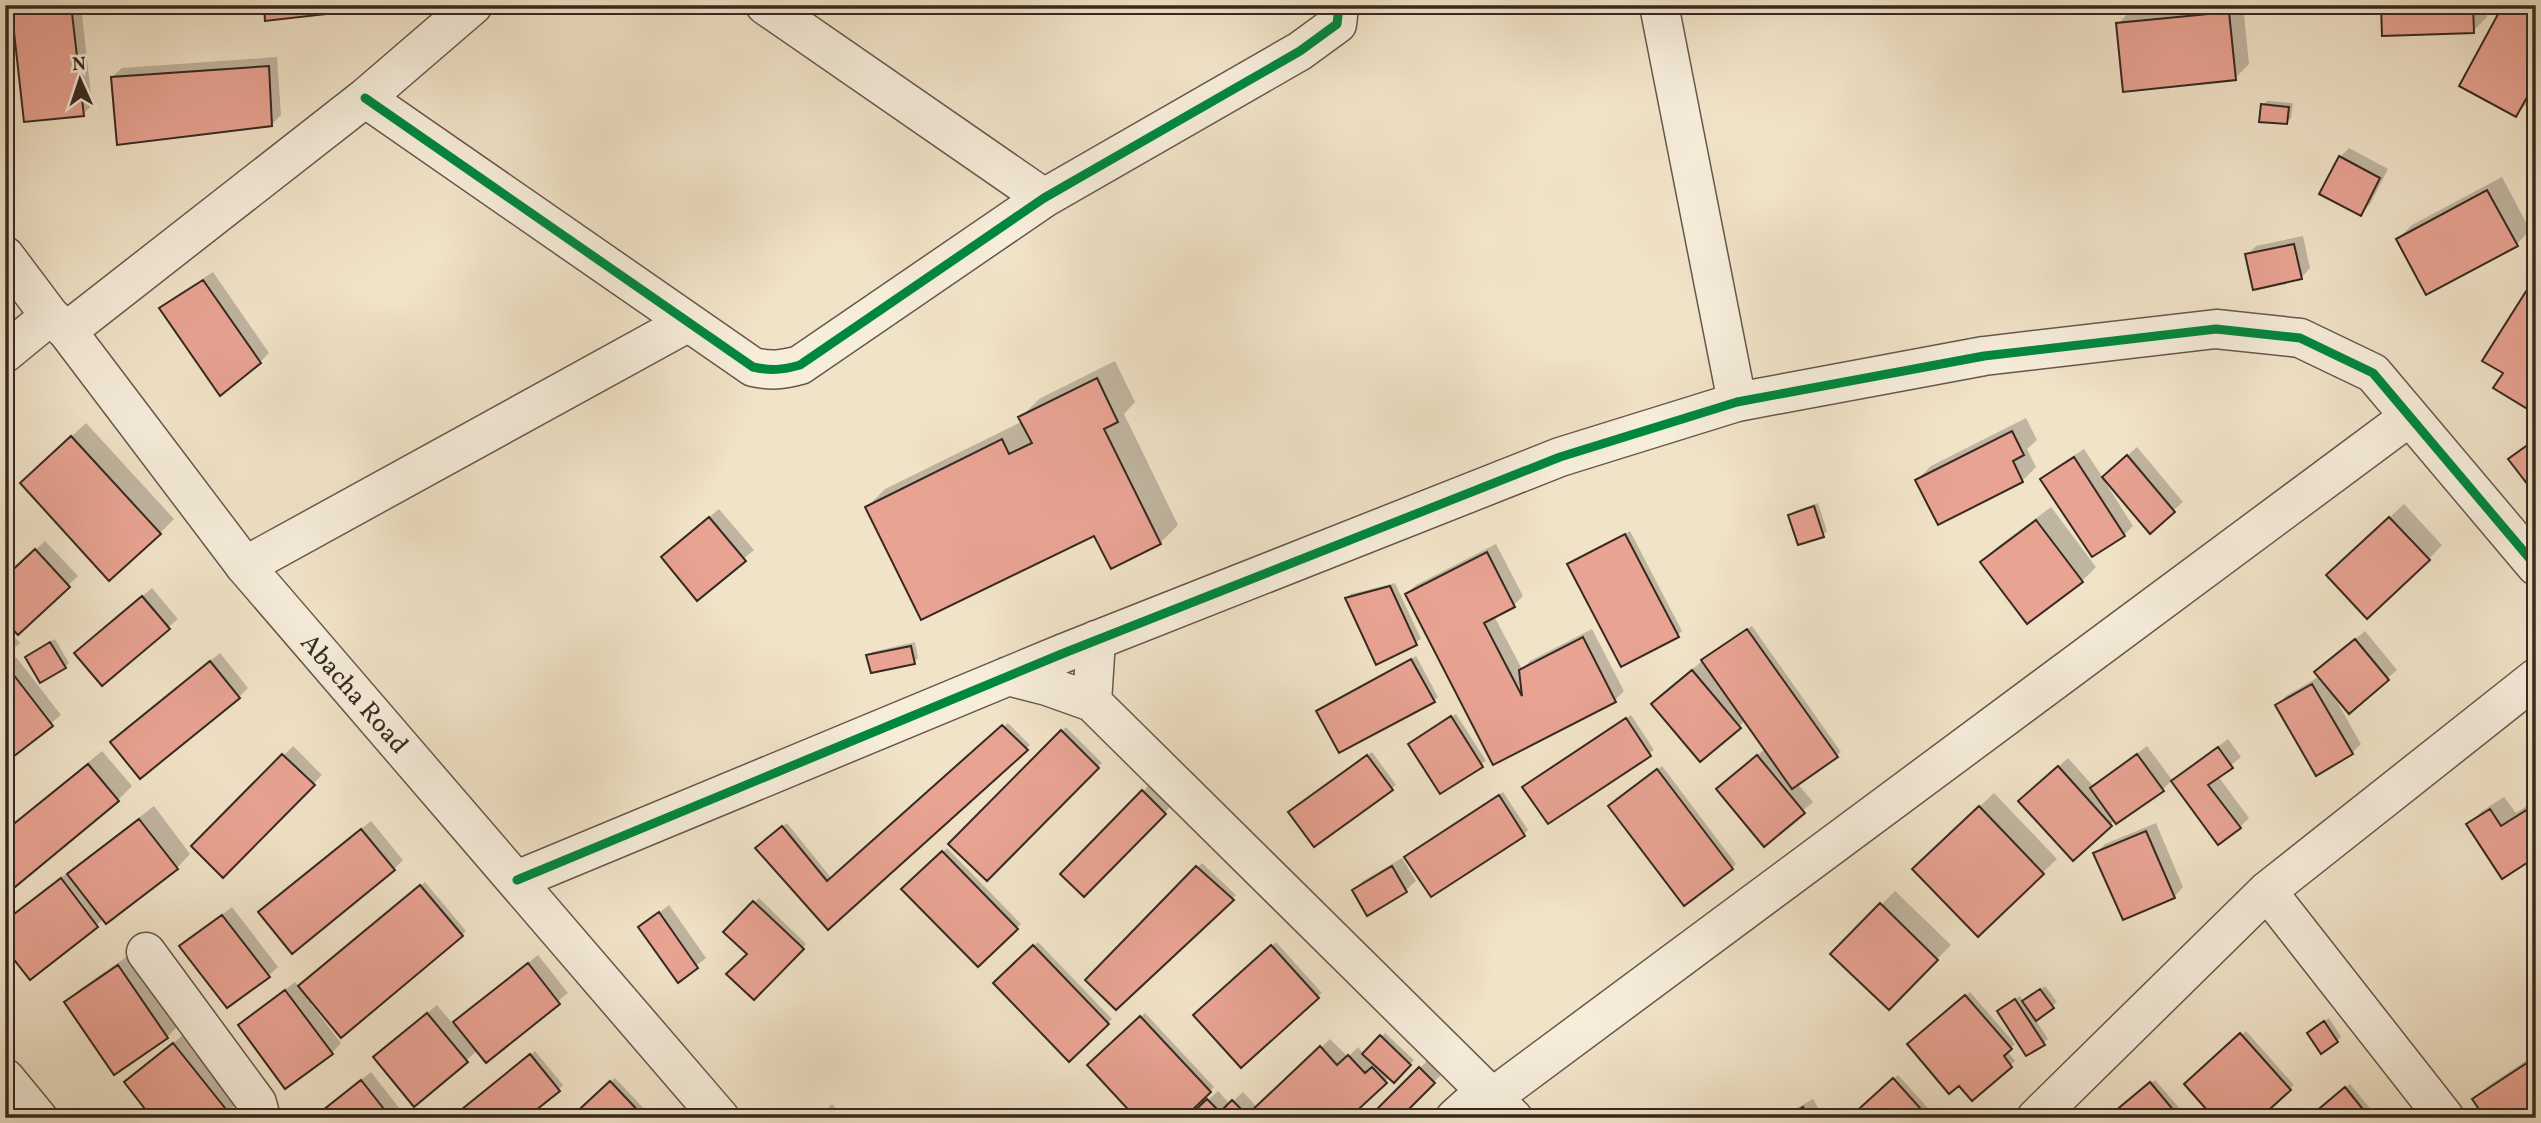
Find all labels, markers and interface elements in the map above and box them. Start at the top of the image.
north arrow [46,46,116,116]
text: N [72,52,87,78]
street label: Abacha Road [291,626,416,762]

